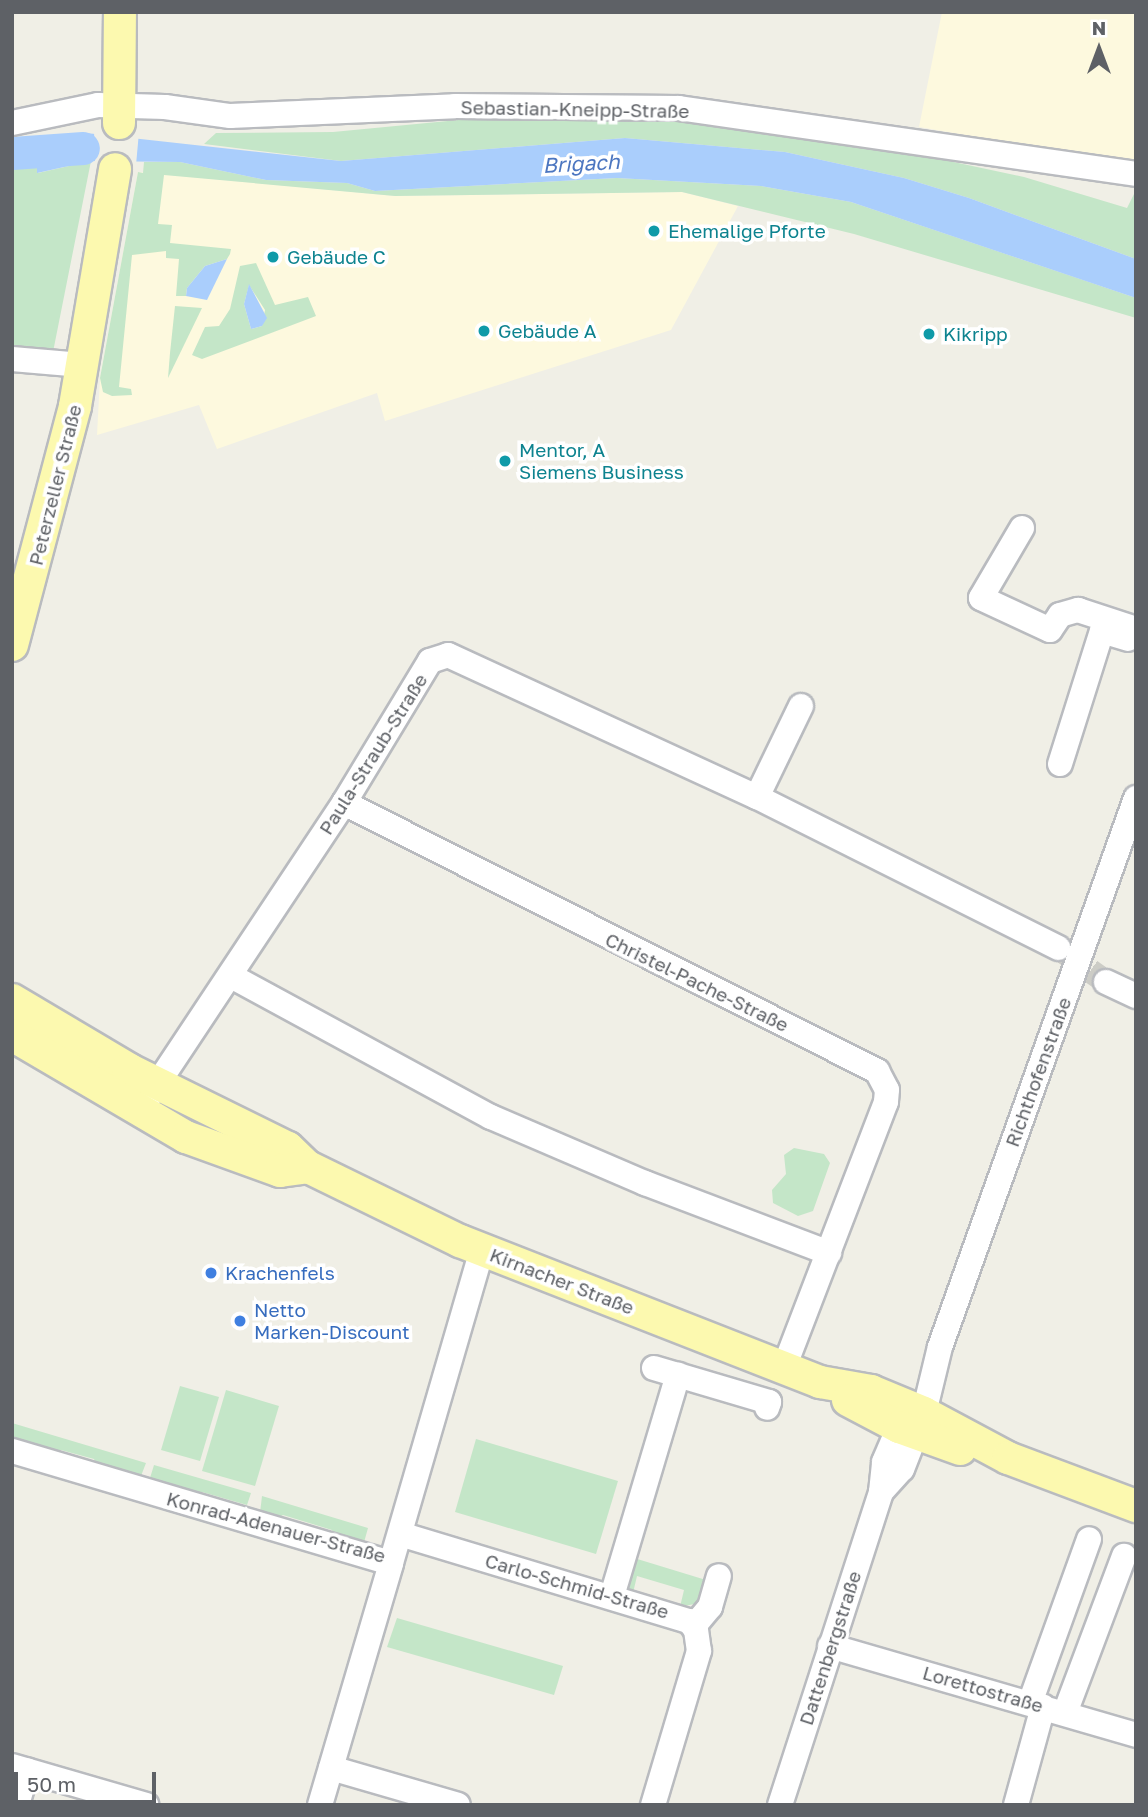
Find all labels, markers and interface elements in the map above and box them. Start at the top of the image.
north arrow [1064,14,1134,84]
text: N [1092,16,1106,39]
street label: Sebastian-Kneipp-Straße [460,96,690,122]
water label: Brigach [542,148,620,178]
place label: Ehemalige Pforte [668,220,826,242]
marker: Ehemalige Pforte [646,223,662,239]
place label: Gebäude C [287,246,386,268]
marker: Gebäude C [265,249,281,265]
place label: Gebäude A [498,320,597,342]
marker: Gebäude A [476,323,492,339]
place label: Kikripp [943,323,1008,345]
marker: Kikripp [921,326,937,342]
street label: Peterzeller Straße [24,402,86,568]
place label: Mentor, A Siemens Business [519,439,684,483]
marker: Mentor, A Siemens Business [497,453,513,469]
street label: Paula-Straub-Straße [314,669,432,839]
street label: Christel-Pache-Straße [602,928,792,1036]
street label: Richthofenstraße [1000,994,1076,1150]
street label: Kirnacher Straße [487,1243,637,1319]
place label: Krachenfels [225,1262,335,1284]
marker: Krachenfels [203,1265,219,1281]
place label: Netto Marken-Discount [254,1299,410,1343]
marker: Netto Marken-Discount [232,1313,248,1329]
street label: Konrad-Adenauer-Straße [164,1487,388,1567]
street label: Carlo-Schmid-Straße [483,1549,671,1623]
street label: Dattenbergstraße [794,1568,866,1728]
street label: Lorettostraße [920,1661,1046,1717]
scale bar [18,1758,159,1802]
text: 50 m [27,1771,76,1797]

